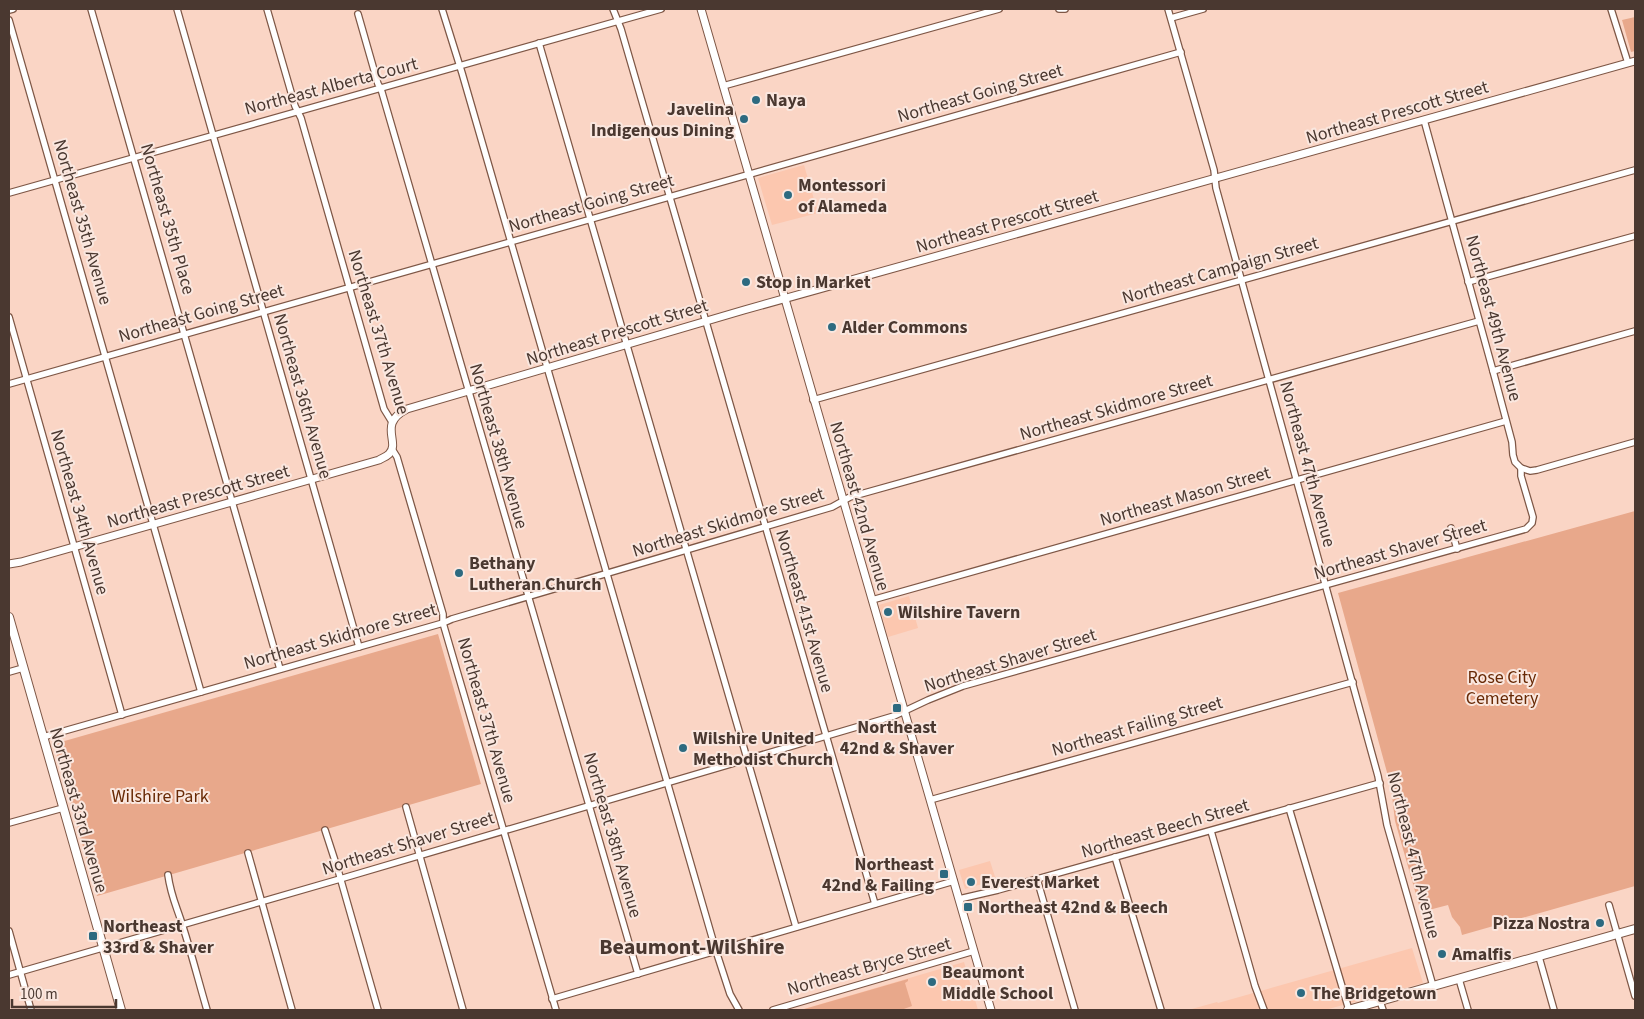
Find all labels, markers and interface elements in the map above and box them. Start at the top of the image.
street label: Northeast Alberta Court [242,51,420,122]
street label: Northeast Going Street [894,58,1066,129]
street label: Northeast Prescott Street [1303,74,1491,150]
place label: Naya [766,88,806,113]
marker: Naya [750,94,762,106]
place label: Javelina Indigenous Dining [591,97,734,143]
marker: Javelina Indigenous Dining [738,113,750,125]
street label: Northeast 35th Avenue [47,137,118,308]
street label: Northeast 35th Place [134,141,201,298]
street label: Northeast Going Street [505,168,677,239]
place label: Montessori of Alameda [798,173,887,219]
street label: Northeast Prescott Street [913,183,1101,259]
marker: Montessori of Alameda [782,189,794,201]
street label: Northeast Campaign Street [1119,230,1321,311]
street label: Northeast 49th Avenue [1459,232,1528,404]
street label: Northeast 37th Avenue [342,247,415,418]
place label: Stop in Market [756,270,871,295]
marker: Stop in Market [740,276,752,288]
street label: Northeast Going Street [115,278,287,349]
street label: Northeast Prescott Street [523,293,711,372]
street label: Northeast 36th Avenue [267,311,338,482]
place label: Alder Commons [841,315,967,340]
marker: Alder Commons [826,321,838,333]
street label: Northeast 38th Avenue [463,361,534,532]
street label: Northeast Skidmore Street [1017,368,1215,447]
street label: Northeast 47th Avenue [1273,378,1342,550]
street label: Northeast 42nd Avenue [823,419,896,594]
street label: Northeast 34th Avenue [44,427,115,598]
street label: Northeast Prescott Street [104,458,292,534]
street label: Northeast Mason Street [1097,460,1273,533]
street label: Northeast Skidmore Street [629,481,827,564]
street label: Northeast Shaver Street [1311,513,1490,586]
street label: Northeast 41st Avenue [769,527,840,696]
place label: Bethany Lutheran Church [469,551,602,597]
marker: Bethany Lutheran Church [453,567,465,579]
street label: Northeast Skidmore Street [241,597,439,676]
place label: Wilshire Tavern [898,600,1020,625]
marker: Wilshire Tavern [882,606,894,618]
street label: Northeast Shaver Street [921,622,1099,699]
street label: Northeast 37th Avenue [451,635,522,806]
park label: Rose City Cemetery [1466,665,1539,711]
street label: Northeast Failing Street [1049,690,1225,763]
marker: Northeast 42nd & Shaver [891,702,903,714]
place label: Northeast 42nd & Shaver [840,715,955,761]
street label: Northeast 33rd Avenue [43,724,114,896]
place label: Wilshire United Methodist Church [693,726,833,772]
marker: Wilshire United Methodist Church [677,742,689,754]
street label: Northeast 38th Avenue [577,750,648,921]
street label: Northeast 47th Avenue [1381,769,1446,941]
park label: Wilshire Park [111,784,209,809]
street label: Northeast Beech Street [1078,793,1252,864]
street label: Northeast Shaver Street [319,805,497,882]
place label: Northeast 42nd & Failing [822,852,934,898]
marker: Northeast 42nd & Failing [938,868,950,880]
place label: Everest Market [981,870,1100,895]
marker: Everest Market [965,876,977,888]
place label: Northeast 42nd & Beech [978,895,1168,920]
marker: Northeast 42nd & Beech [962,901,974,913]
place label: Pizza Nostra [1492,911,1590,936]
place label: Northeast 33rd & Shaver [103,914,215,960]
marker: Pizza Nostra [1594,917,1606,929]
marker: Northeast 33rd & Shaver [87,930,99,942]
district label: Beaumont-Wilshire [599,931,785,963]
street label: Northeast Bryce Street [784,931,954,1002]
place label: Amalfis [1451,942,1511,967]
marker: Amalfis [1436,948,1448,960]
place label: Beaumont Middle School [942,960,1053,1006]
scale bar [12,976,116,1008]
marker: Beaumont Middle School [926,976,938,988]
place label: The Bridgetown [1311,981,1437,1006]
text: 100 m [20,984,58,1005]
marker: The Bridgetown [1295,987,1307,999]

